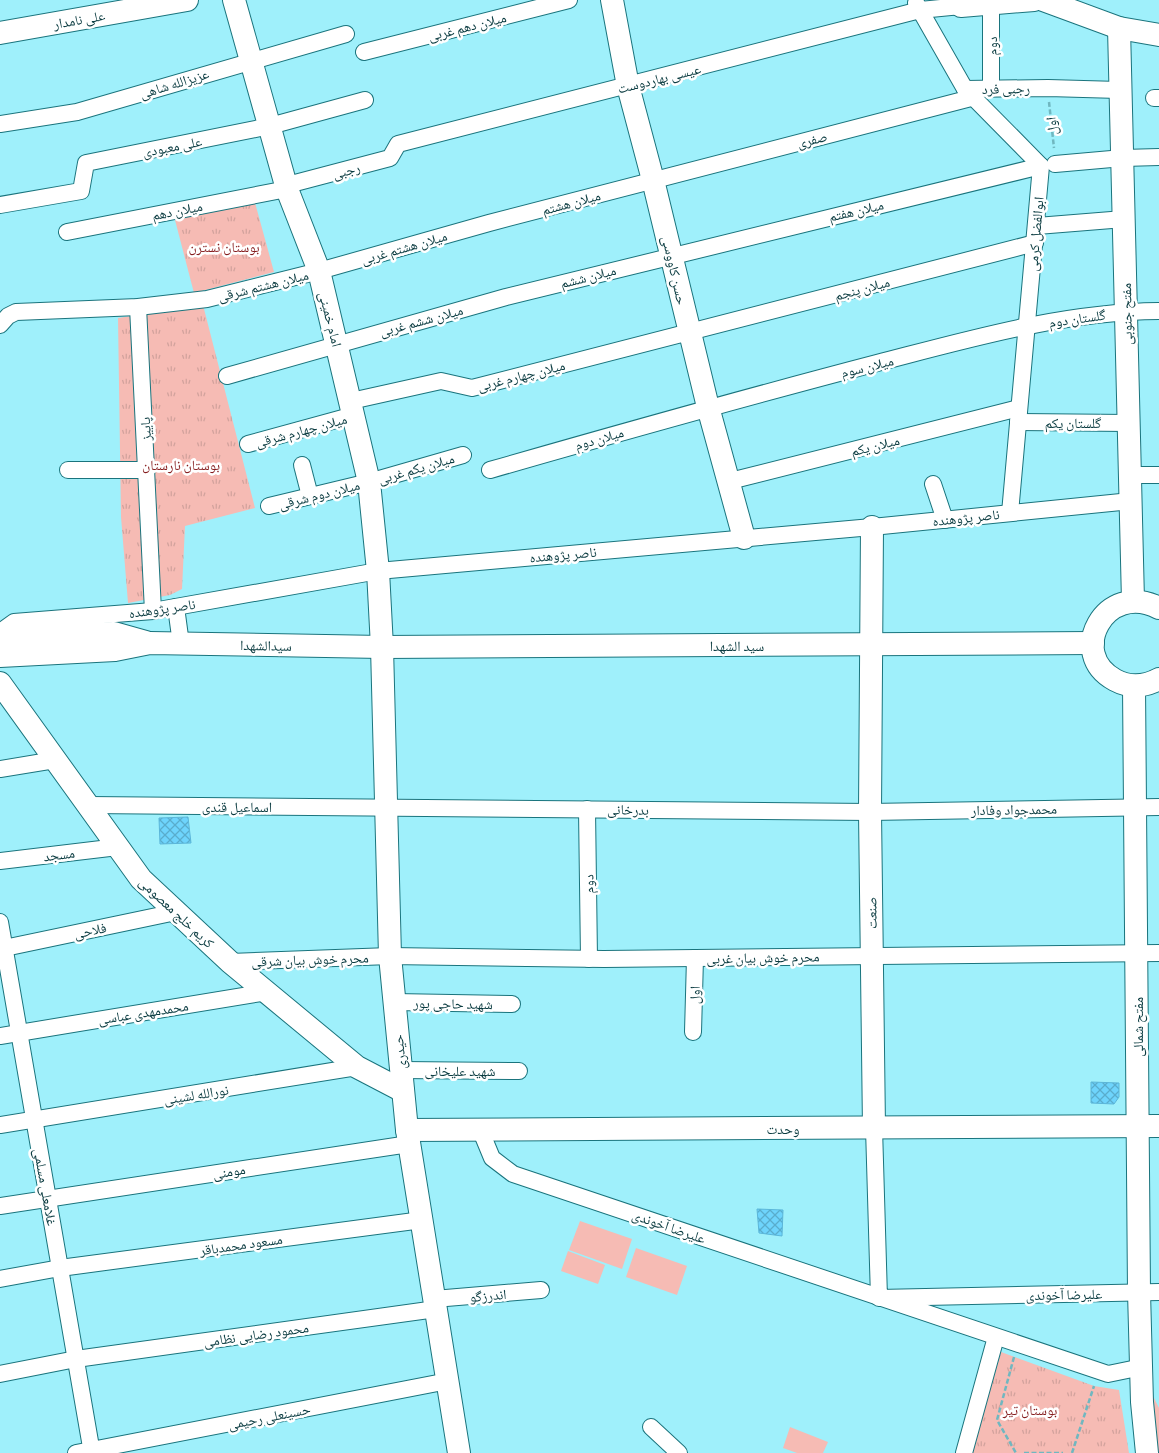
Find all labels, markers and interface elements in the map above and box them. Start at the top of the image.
street label: علی نامدار [51,6,106,33]
street label: میلان دهم غربی [426,8,508,46]
street label: دوم [983,36,1002,56]
street label: عیسی بهاردوست [616,59,703,97]
street label: عزیزالله شاهی [137,64,211,103]
street label: رجبی فرد [982,79,1030,98]
street label: اول [1042,116,1061,136]
street label: صفری [795,127,829,152]
street label: علی معبودی [141,132,203,161]
street label: رجبی [330,158,362,183]
street label: میلان هشتم [540,186,603,220]
street label: میلان هفتم [827,195,886,227]
street label: ابوالفضل کرمی [1023,196,1048,272]
street label: میلان دهم [150,197,204,225]
street label: میلان هشتم غربی [359,227,450,269]
street label: حسن کاووسی [658,234,691,307]
park label: بوستان نسترن [188,238,260,256]
street label: میلان ششم [558,261,618,293]
street label: میلان هشتم شرقی [216,266,311,306]
street label: میلان پنجم [832,272,892,305]
street label: مفتح جنوبی [1117,283,1137,345]
street label: امام خمینی [314,290,346,349]
street label: میلان ششم غربی [377,301,465,341]
street label: گلستان دوم [1047,306,1107,332]
street label: میلان سوم [839,351,896,383]
street label: میلان چهارم غربی [475,356,567,396]
street label: میلان چهارم شرقی [253,410,349,452]
street label: گلستان یکم [1045,414,1102,433]
street label: پاییز [136,416,155,442]
street label: میلان دوم [573,423,626,455]
street label: میلان یکم [849,431,902,461]
street label: میلان یکم غربی [376,449,457,489]
park label: بوستان نارستان [142,456,220,474]
street label: میلان دوم شرقی [277,476,362,514]
street label: ناصر پژوهنده [932,505,1001,530]
street label: ناصر پژوهنده [529,543,598,567]
street label: ناصر پژوهنده [127,595,197,622]
street label: سیدالشهدا [240,636,292,654]
street label: سید الشهدا [710,637,764,654]
street label: اسماعیل قندی [202,798,272,816]
street label: بدرخانی [607,800,649,819]
street label: محمدجواد وفادار [970,800,1057,819]
street label: مسجد [42,844,76,864]
street label: کریم خلج معصومی [135,873,218,953]
street label: دوم [579,874,599,894]
street label: صنعت [862,897,880,929]
street label: فلاحی [72,918,108,943]
street label: محرم خوش بیان شرقی [251,948,369,972]
street label: محرم خوش بیان غربی [706,948,820,968]
street label: اول [685,986,704,1004]
street label: شهید حاجی پور [412,994,493,1013]
street label: محمدمهدی عباسی [96,996,190,1029]
street label: مفتح شمالی [1129,997,1148,1057]
street label: حیدری [389,1034,410,1070]
street label: شهید علیخانی [425,1062,495,1080]
street label: نورالله لشینی [162,1080,230,1109]
street label: وحدت [767,1120,799,1138]
street label: غلامعلی مسلمی [30,1147,61,1227]
street label: مومنی [211,1160,247,1183]
street label: علیرضا آخوندی [630,1206,708,1247]
street label: مسعود محمدباقر [197,1230,284,1259]
street label: اندرزگو [469,1285,507,1306]
street label: علیرضا آخوندی [1026,1285,1102,1304]
street label: محمود رضایی نظامی [202,1318,310,1351]
street label: حسینعلی رحیمی [226,1400,312,1433]
park label: بوستان تیر [1002,1401,1057,1419]

